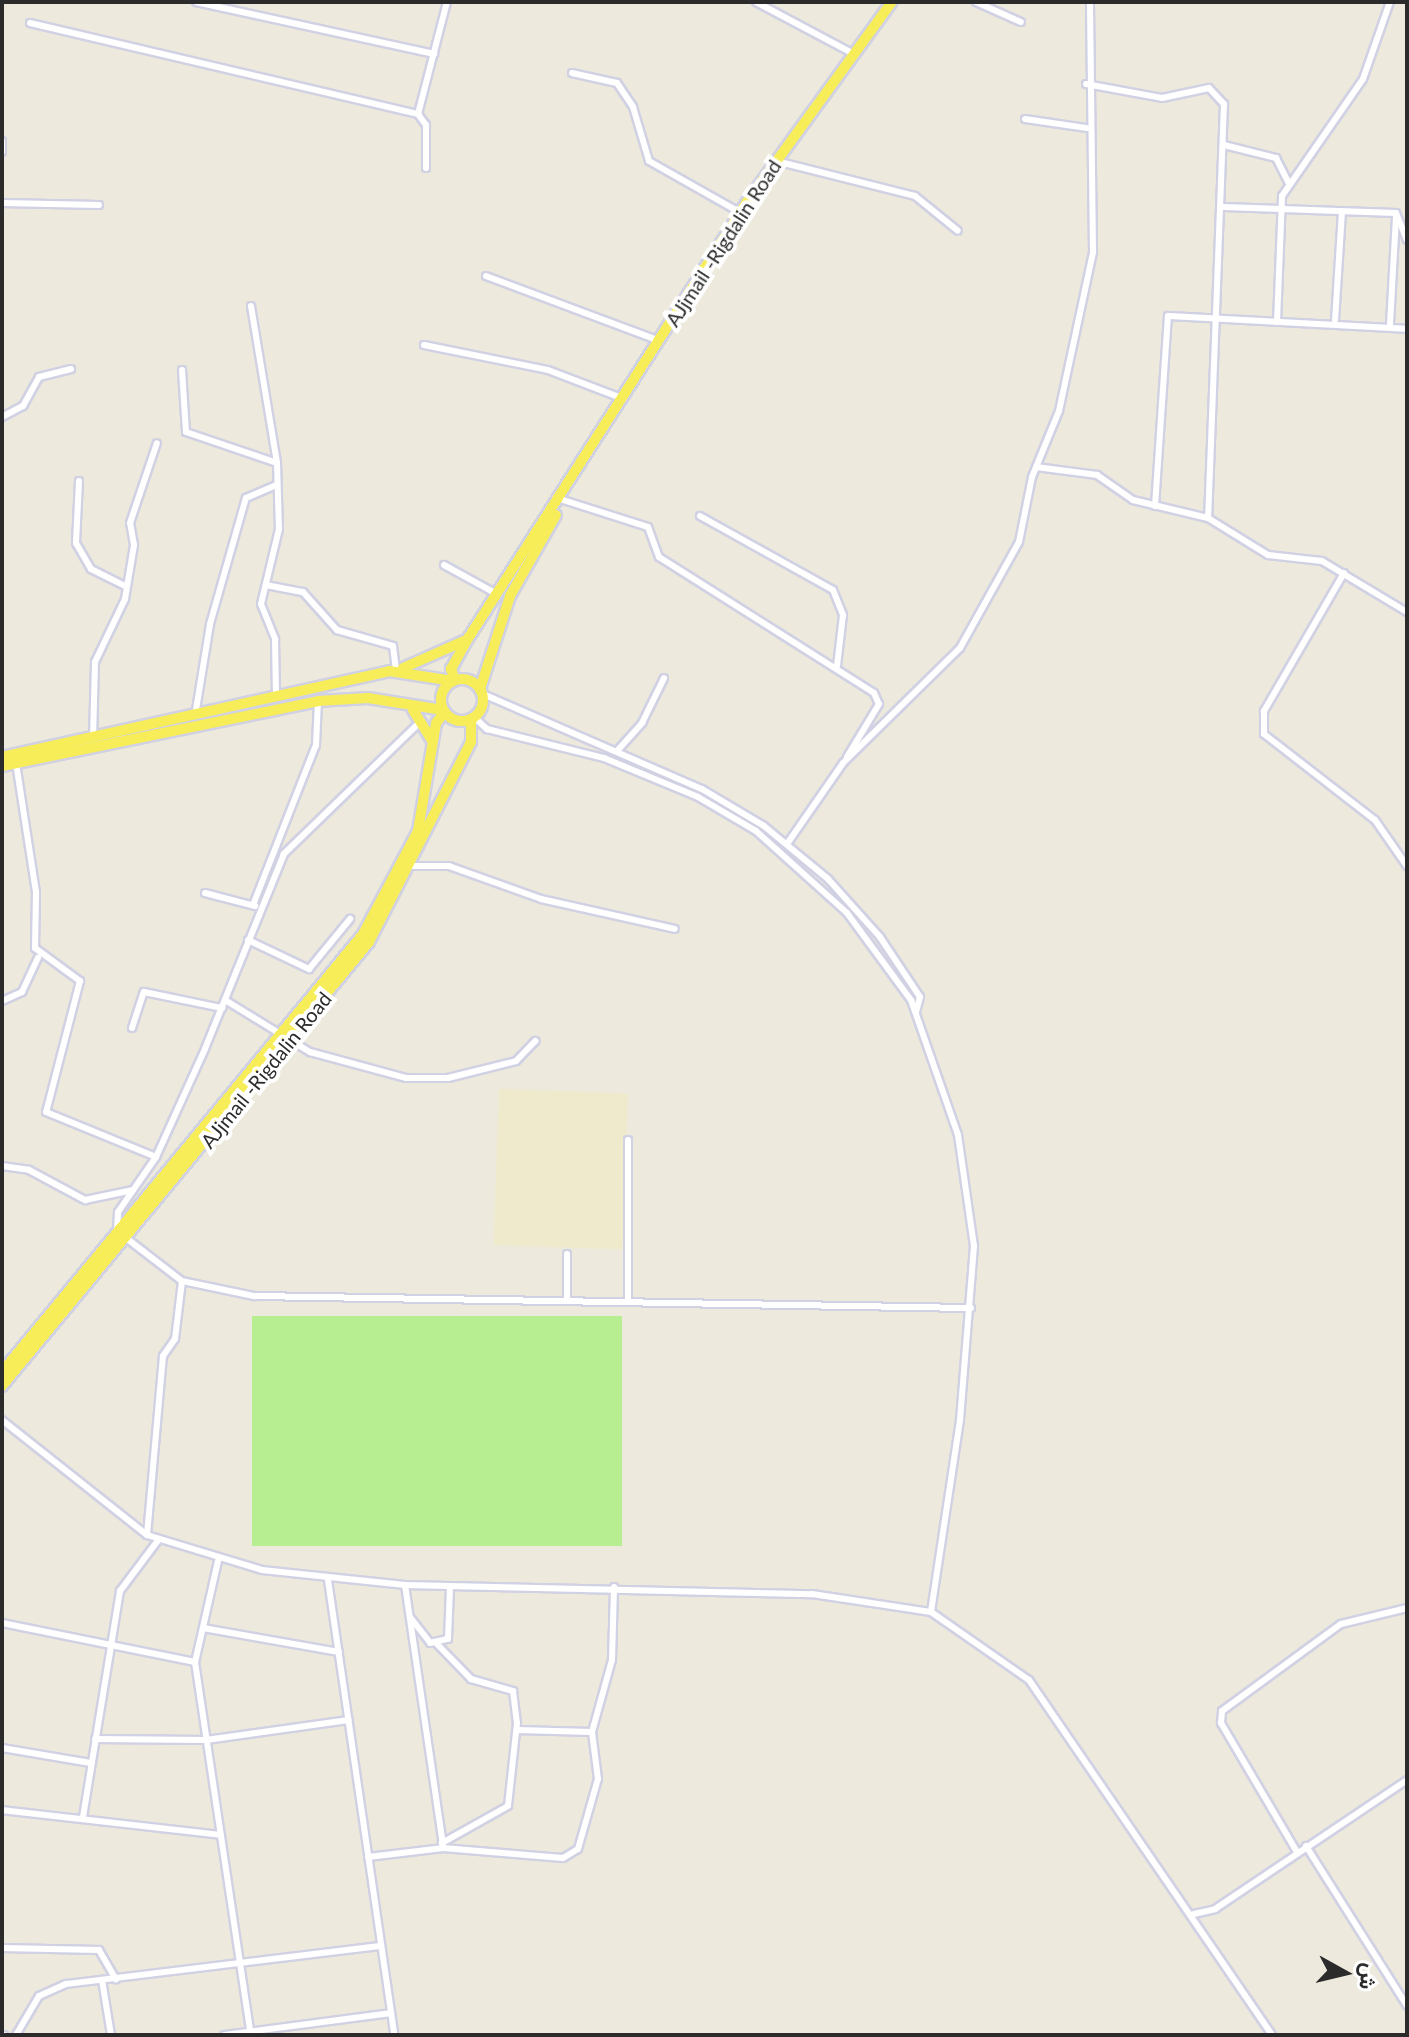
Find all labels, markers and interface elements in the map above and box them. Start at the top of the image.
street label: AJjmail -Rigdalin Road [660,155,786,331]
street label: AJjmail -Rigdalin Road [196,987,336,1153]
north arrow [1305,1933,1385,2013]
text: ش [1354,1961,1384,1991]

